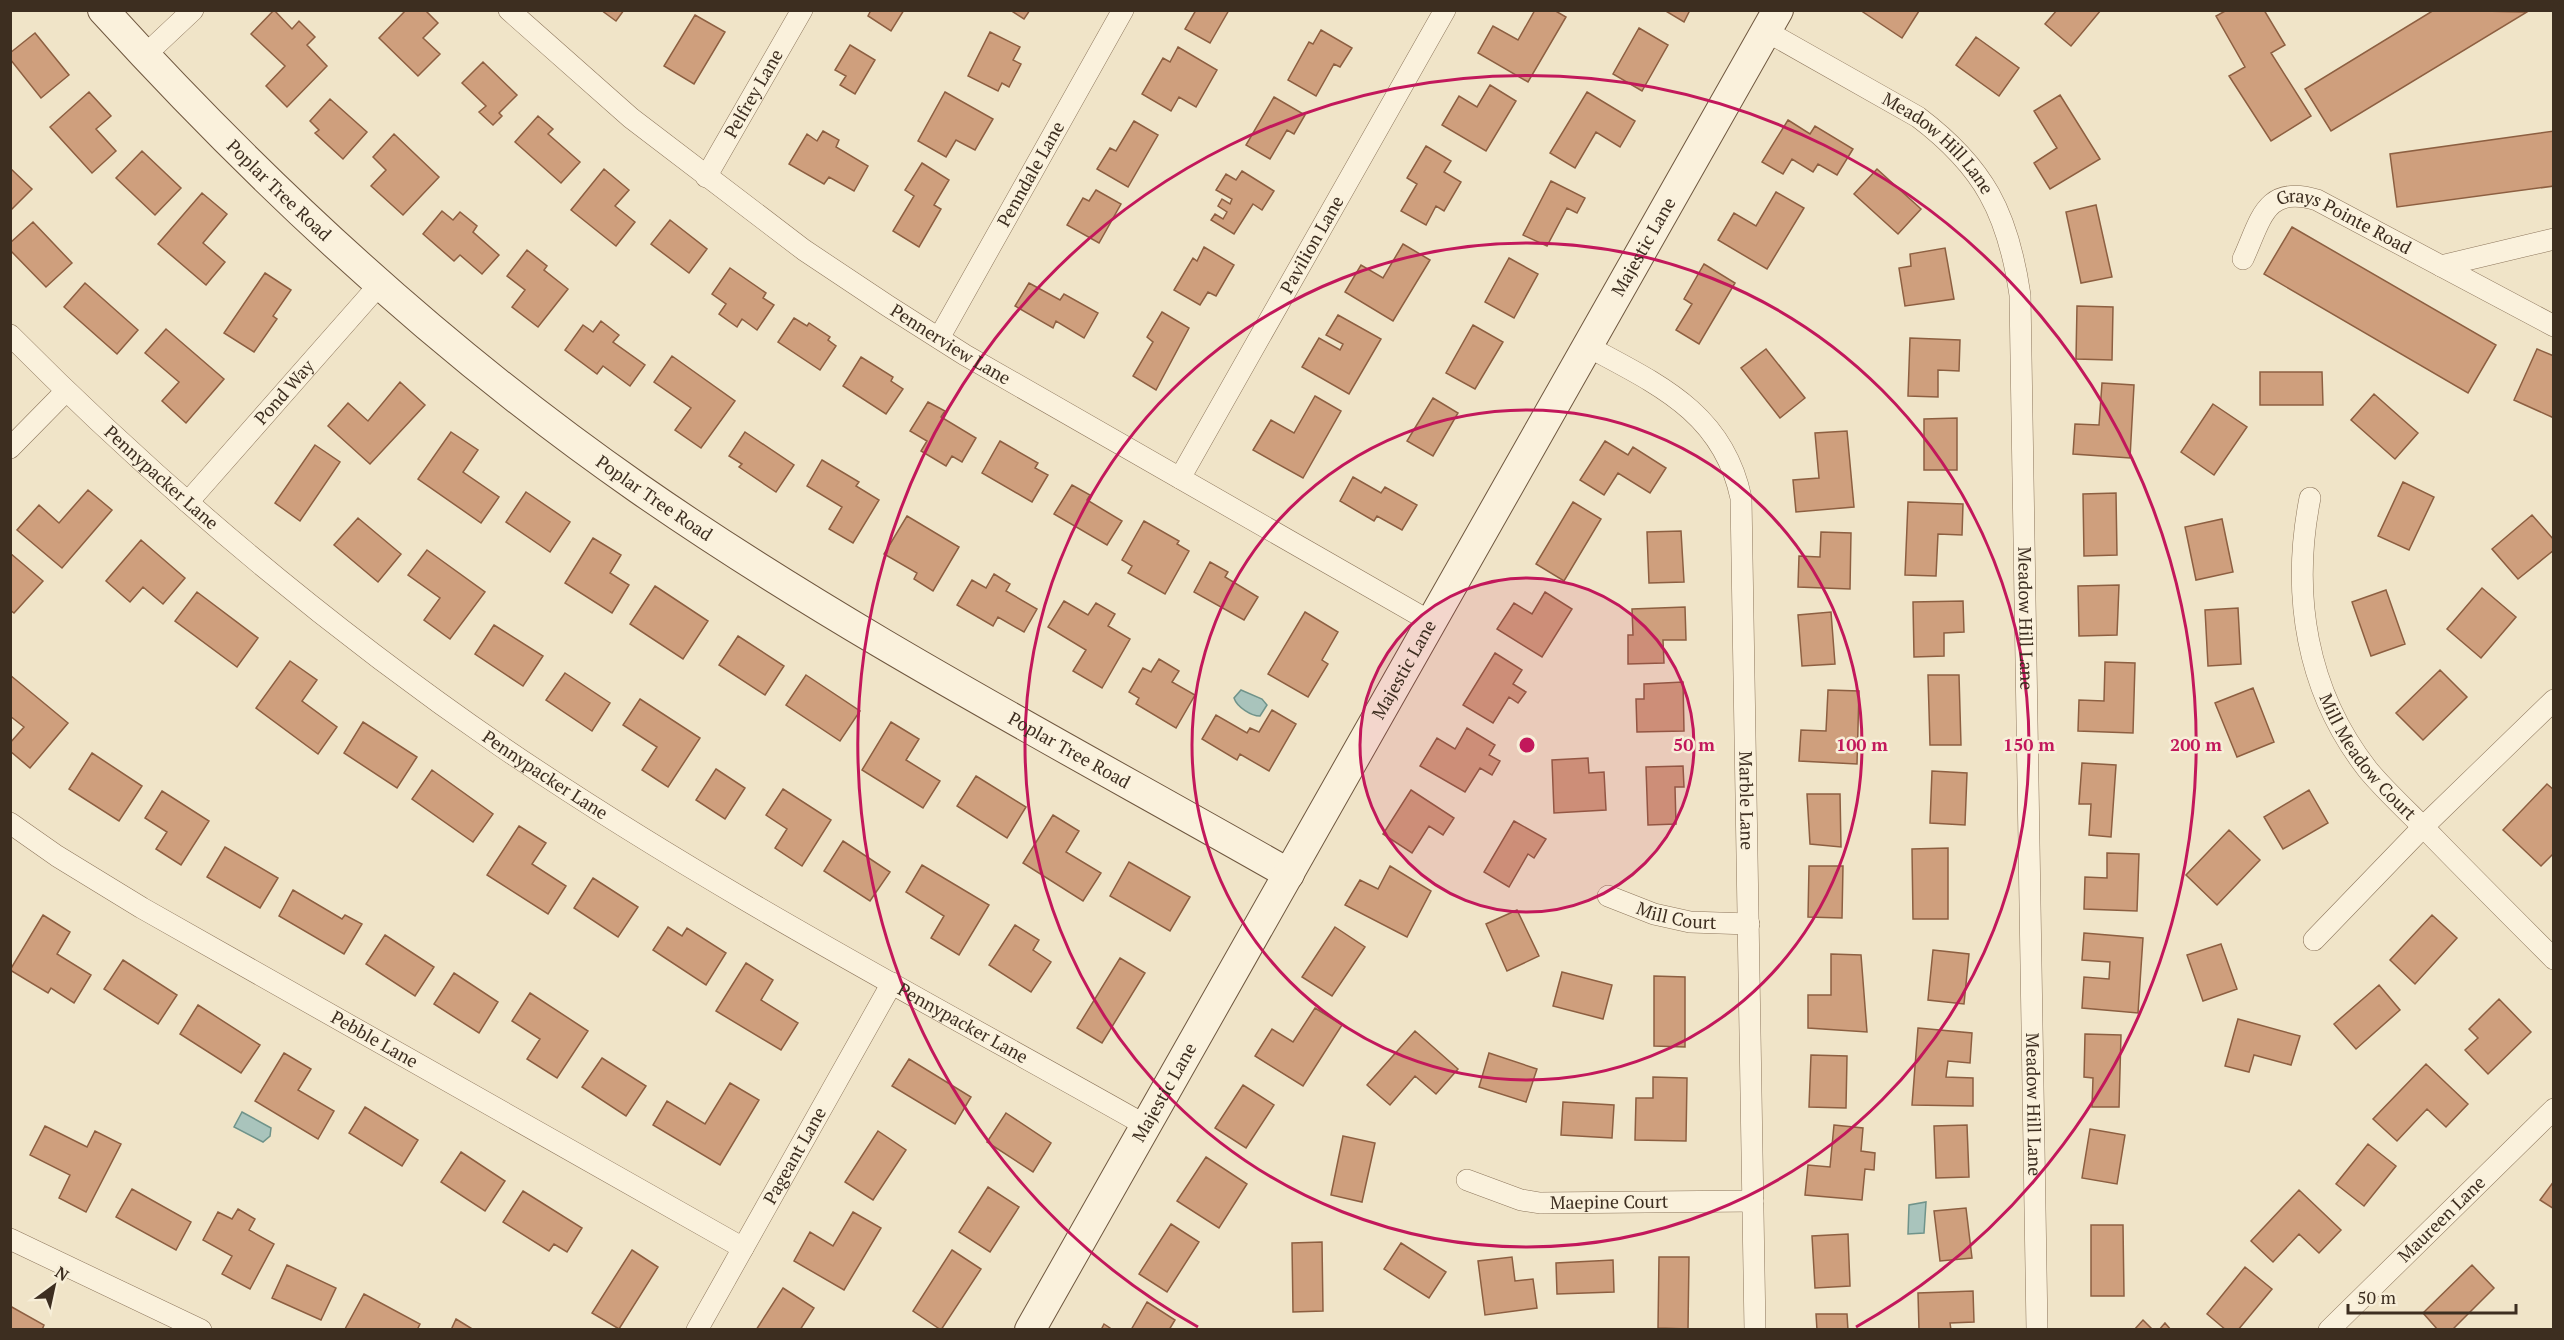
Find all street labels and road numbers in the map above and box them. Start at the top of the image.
street label: Pelfrey Lane [718,45,788,142]
street label: Meadow Hill Lane [1878,86,2000,198]
street label: Penndale Lane [991,116,1069,231]
street label: Poplar Tree Road [222,134,337,246]
street label: Grays Pointe Road [2273,183,2416,259]
street label: Pavilion Lane [1274,191,1348,298]
street label: Majestic Lane [1605,192,1681,300]
street label: Pennerview Lane [886,298,1015,390]
street label: Pond Way [249,353,319,429]
street label: Pennypacker Lane [100,420,224,535]
street label: Poplar Tree Road [591,449,717,546]
street label: Meadow Hill Lane [2013,547,2039,690]
street label: Majestic Lane [1366,615,1441,723]
street label: Mill Meadow Court [2314,689,2422,825]
street label: Poplar Tree Road [1004,706,1135,793]
street label: Pennypacker Lane [478,724,613,824]
street label: Marble Lane [1734,751,1760,850]
street label: Mill Court [1633,895,1717,934]
street label: Pennypacker Lane [894,976,1033,1068]
street label: Pebble Lane [327,1004,423,1073]
street label: Meadow Hill Lane [2021,1032,2047,1176]
street label: Majestic Lane [1126,1038,1201,1146]
street label: Pageant Lane [757,1102,831,1208]
street label: Maureen Lane [2392,1170,2490,1267]
street label: Maepine Court [1550,1189,1669,1214]

